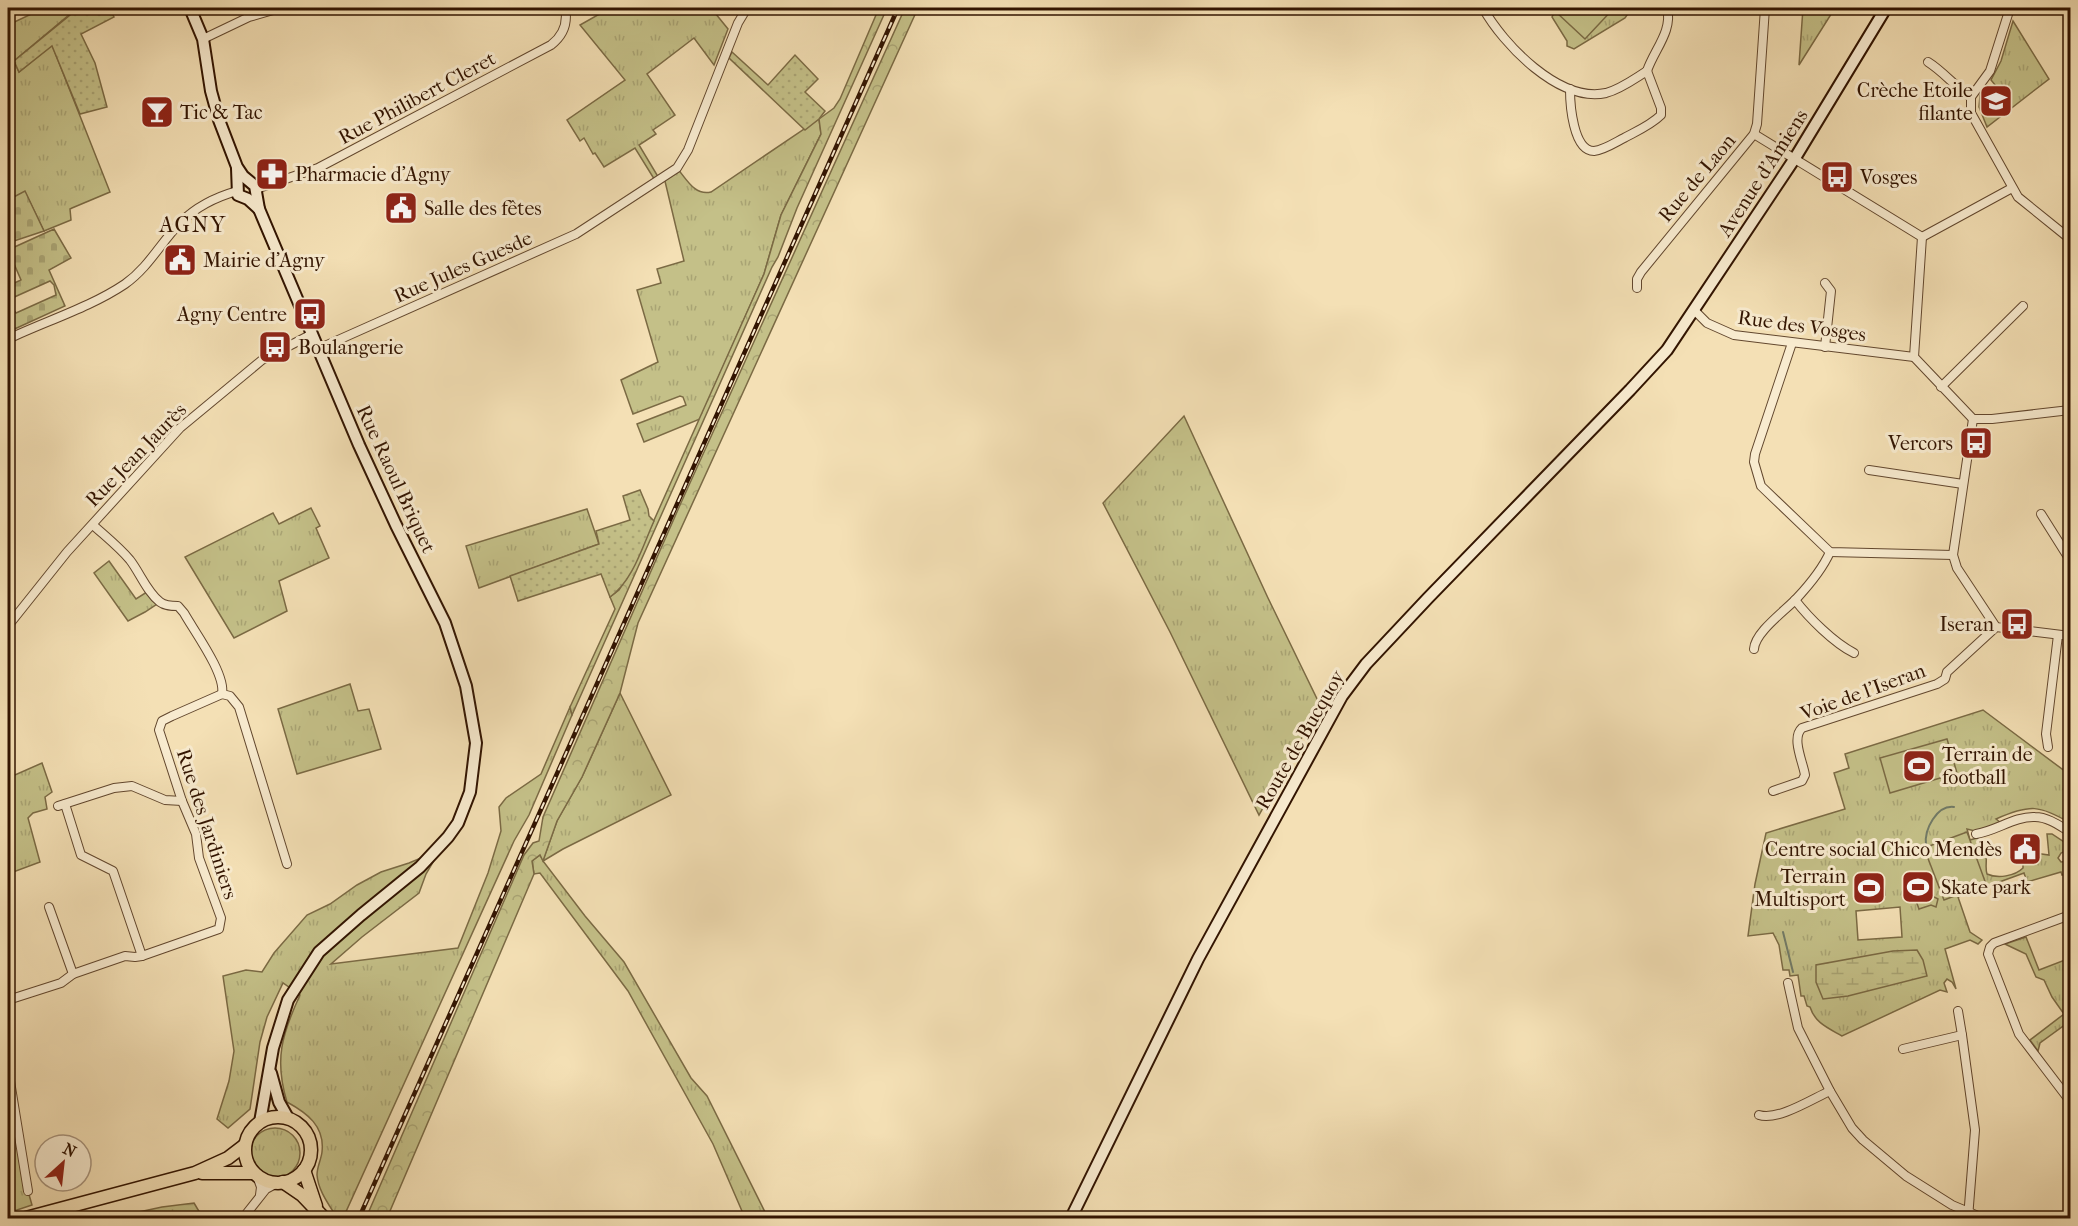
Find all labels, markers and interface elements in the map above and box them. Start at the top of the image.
street label: Rue Philibert Cleret [334,47,500,149]
place label: Crèche Etoile filante [1857,79,1973,125]
school or university icon: Crèche Etoile filante [1978,83,2014,119]
bar icon: Tic & Tac [139,94,175,130]
place label: Tic & Tac [180,101,263,124]
street label: Avenue d'Amiens [1713,105,1813,242]
street label: Rue de Laon [1654,129,1741,227]
pharmacy icon: Pharmacie d'Agny [254,156,290,192]
bus stop icon: Vosges [1819,159,1855,195]
place label: Pharmacie d'Agny [295,163,452,186]
place label: Vosges [1859,166,1917,189]
public building icon: Salle des fêtes [383,190,419,226]
place label: Salle des fêtes [424,197,542,220]
district label: AGNY [158,212,227,238]
street label: Rue Jules Guesde [390,226,536,308]
public building icon: Mairie d'Agny [162,242,198,278]
place label: Mairie d'Agny [203,249,326,272]
bus stop icon: Agny Centre [292,296,328,332]
place label: Agny Centre [176,303,287,326]
street label: Rue des Vosges [1736,306,1868,346]
bus stop icon: Boulangerie [257,329,293,365]
place label: Boulangerie [298,336,404,359]
street label: Rue Jean Jaurès [81,398,191,512]
street label: Rue Raoul Briquet [352,401,440,557]
bus stop icon: Vercors [1958,425,1994,461]
place label: Vercors [1887,432,1953,455]
bus stop icon: Iseran [1999,606,2035,642]
place label: Iseran [1940,613,1994,636]
street label: Voie de l'Iseran [1797,659,1929,726]
street label: Route de Bucquoy [1251,665,1350,814]
place label: Terrain de football [1942,743,2033,789]
street label: Rue des Jardiniers [172,746,242,902]
sports icon: Terrain de football [1901,748,1937,784]
public building icon: Centre social Chico Mendès [2007,831,2043,867]
place label: Centre social Chico Mendès [1765,838,2002,861]
place label: Terrain Multisport [1754,865,1846,911]
sports icon: Skate park [1900,869,1936,905]
sports icon: Terrain Multisport [1851,870,1887,906]
place label: Skate park [1941,876,2032,899]
north arrow [33,1133,93,1193]
text: N [60,1139,80,1162]

